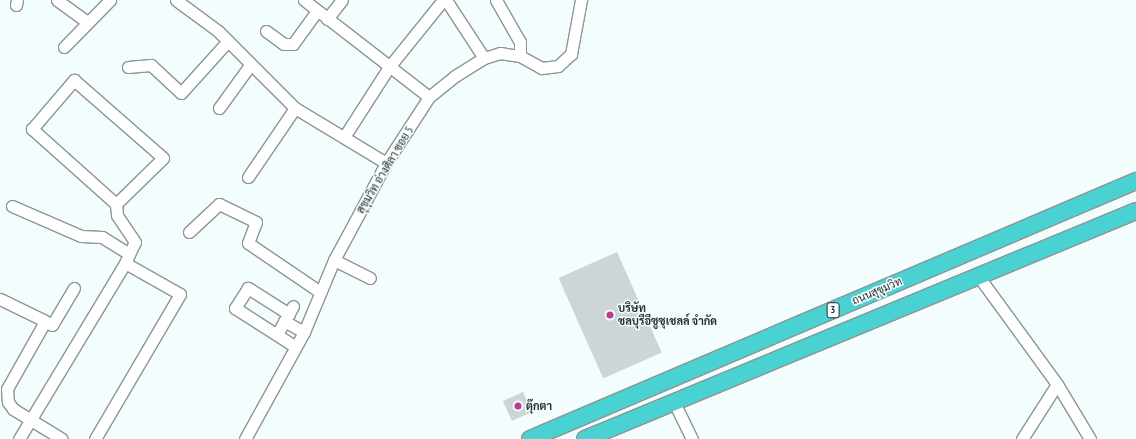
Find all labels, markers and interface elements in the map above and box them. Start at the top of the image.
street label: สุขุมวิท อ่างศิลา ซอย 5 [354,124,416,216]
street label: ถนนสุขุมวิท [850,275,904,307]
place label: บริษัท ชลบุรีอีซูซุเชลล์ จำกัด [618,302,717,328]
road number: 3 [826,302,840,318]
marker: บริษัท ชลบุรีอีซูซุเชลล์ จำกัด [605,310,615,320]
place label: ตุ๊กตา [526,399,552,413]
marker: ตุ๊กตา [513,401,523,411]

